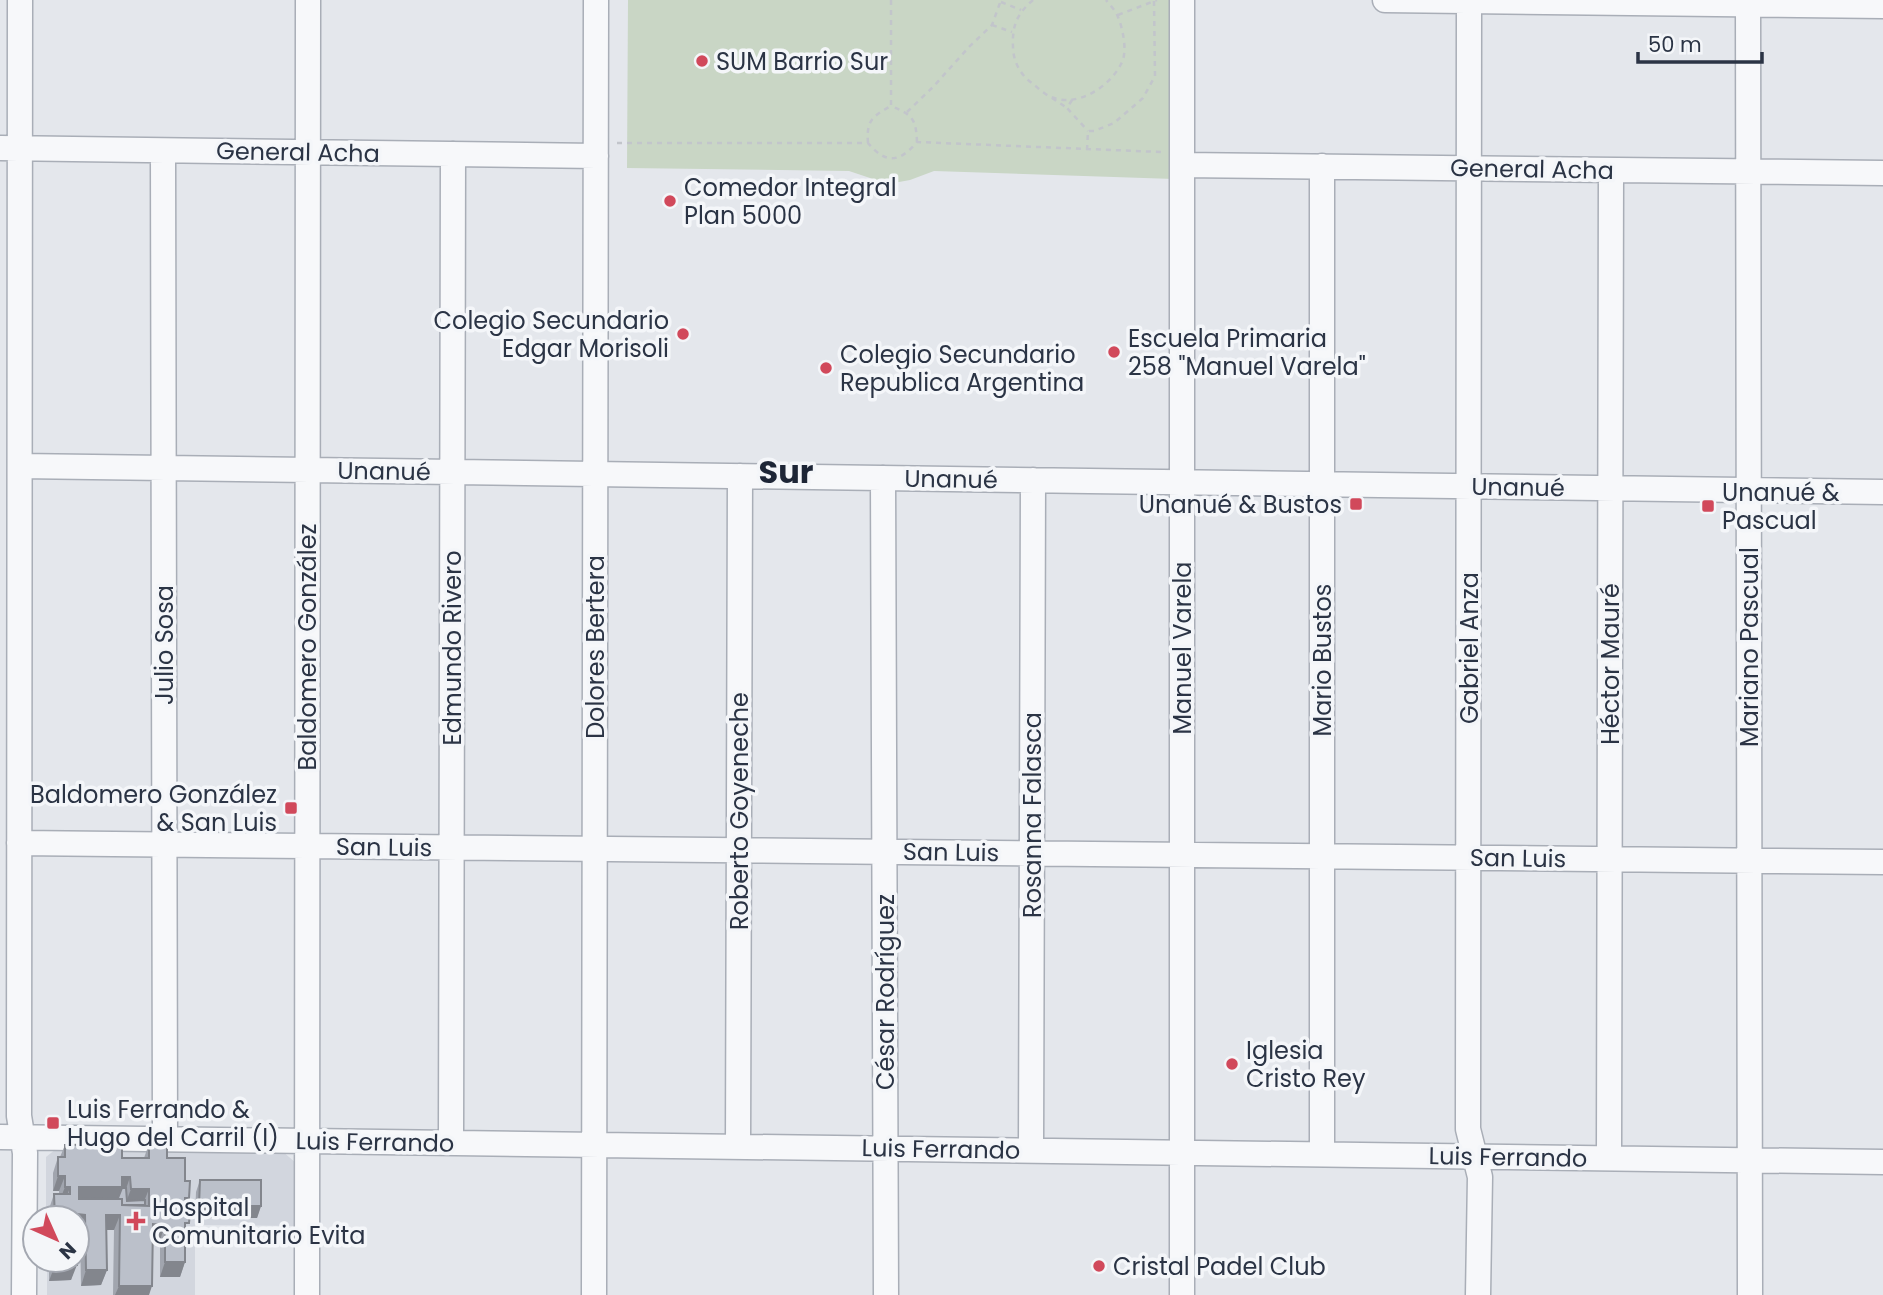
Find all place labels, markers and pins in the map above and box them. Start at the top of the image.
place label: SUM Barrio Sur [716,45,888,78]
marker: SUM Barrio Sur [694,53,710,69]
place label: Comedor Integral Plan 5000 [684,171,897,232]
marker: Comedor Integral Plan 5000 [662,193,678,209]
place label: Colegio Secundario Edgar Morisoli [434,304,669,365]
place label: Escuela Primaria 258 "Manuel Varela" [1128,322,1366,383]
marker: Colegio Secundario Edgar Morisoli [675,326,691,342]
place label: Colegio Secundario Republica Argentina [840,338,1084,399]
marker: Escuela Primaria 258 "Manuel Varela" [1106,344,1122,360]
marker: Colegio Secundario Republica Argentina [818,360,834,376]
place label: Unanué & Pascual [1722,476,1840,537]
place label: Unanué & Bustos [1139,488,1342,521]
marker: Unanué & Bustos [1348,496,1364,512]
marker: Unanué & Pascual [1700,498,1716,514]
place label: Baldomero González & San Luis [30,778,277,839]
marker: Baldomero González & San Luis [283,800,299,816]
place label: Iglesia Cristo Rey [1246,1034,1366,1095]
marker: Iglesia Cristo Rey [1224,1056,1240,1072]
place label: Luis Ferrando & Hugo del Carril (I) [67,1093,279,1154]
marker: Luis Ferrando & Hugo del Carril (I) [45,1115,61,1131]
place label: Hospital Comunitario Evita [152,1191,365,1252]
marker: Hospital Comunitario Evita [126,1211,146,1231]
place label: Cristal Padel Club [1113,1250,1326,1283]
marker: Cristal Padel Club [1091,1258,1107,1274]

